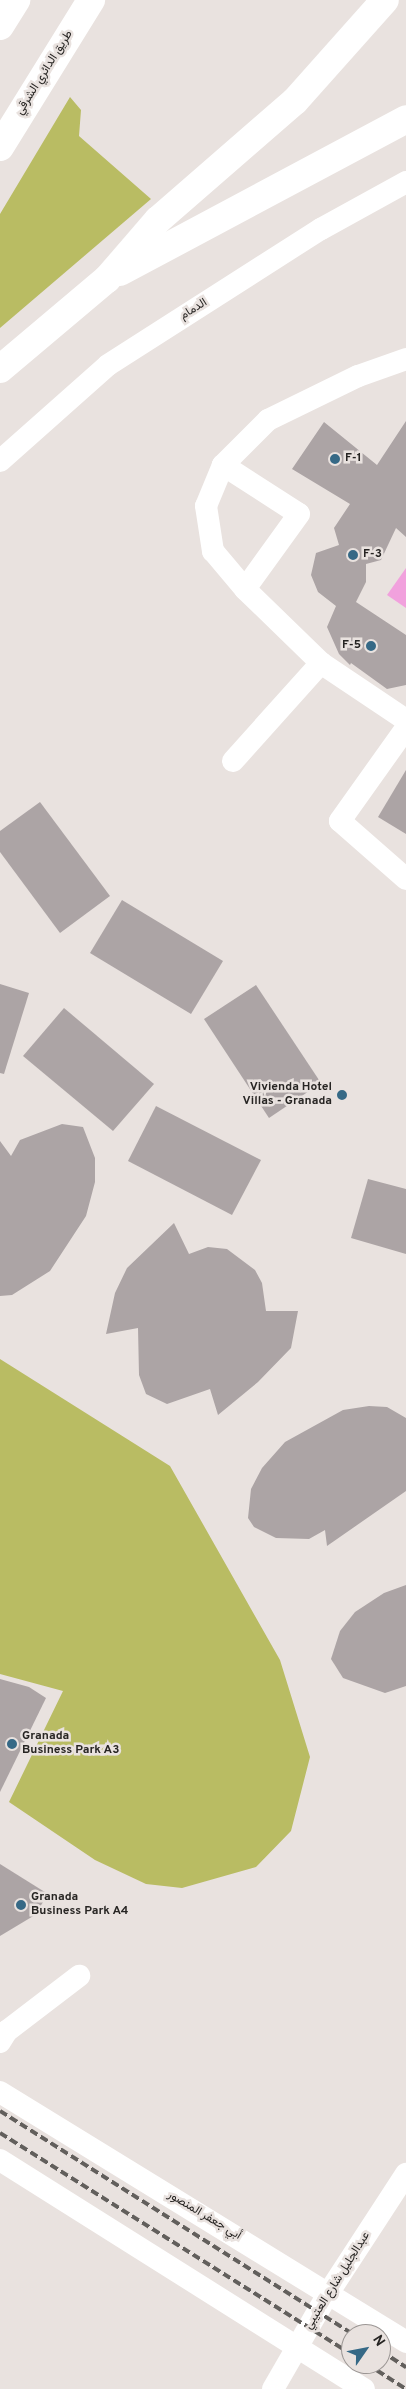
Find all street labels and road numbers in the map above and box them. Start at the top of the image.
street label: طريق الدائري الشرقي [13,28,77,118]
street label: الدمام [178,296,210,324]
street label: أبي جعفر المنصور [165,2188,243,2244]
street label: عبدالجليل شارع العتيبي [302,2230,374,2332]

